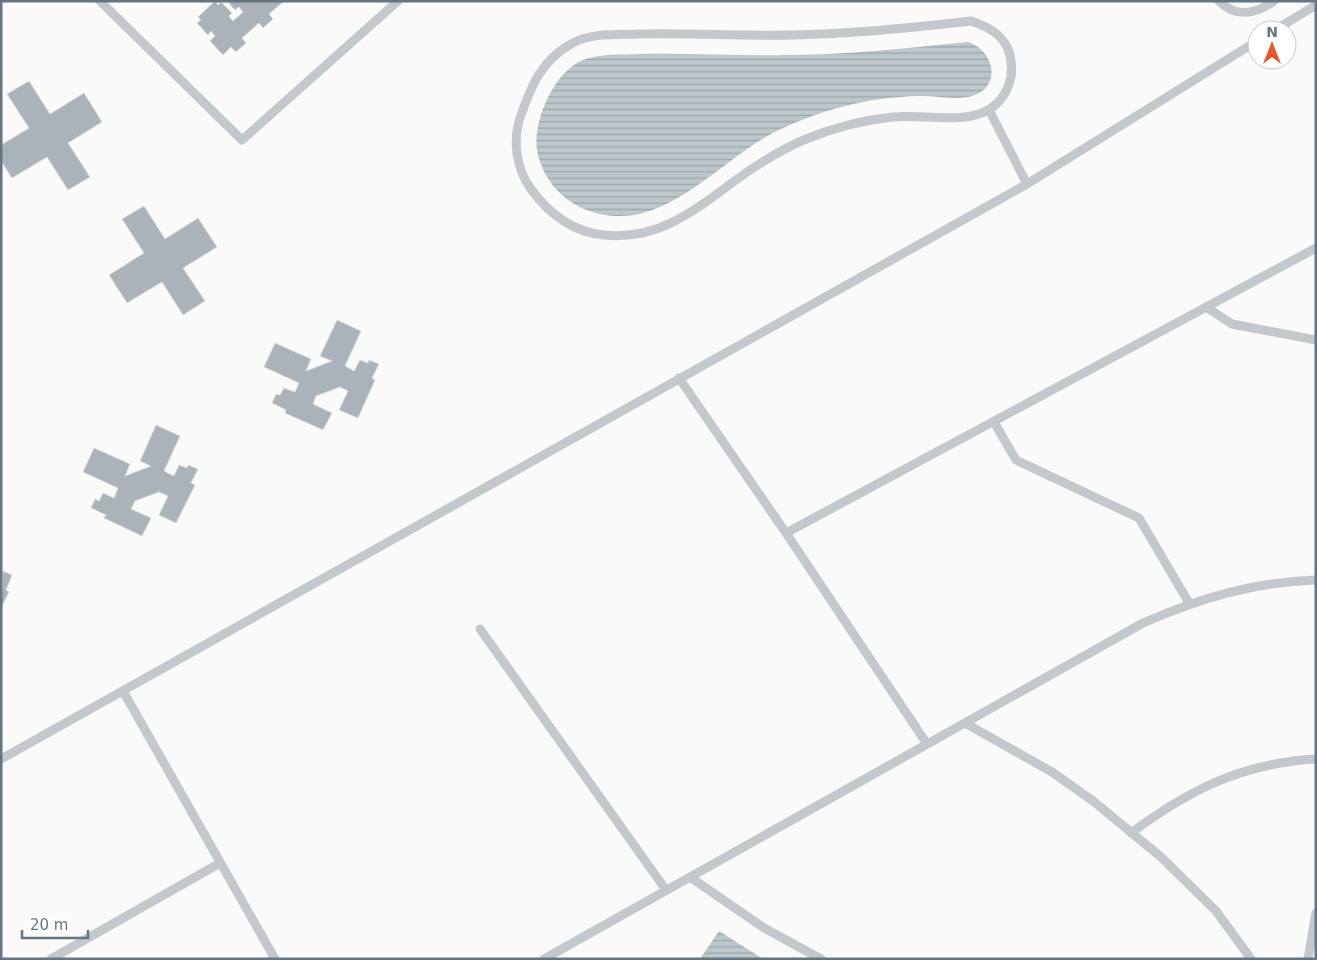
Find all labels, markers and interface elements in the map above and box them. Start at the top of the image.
north arrow [1247,20,1297,70]
text: N [1266,24,1278,40]
scale bar [22,908,89,940]
text: 20 m [30,916,68,934]

